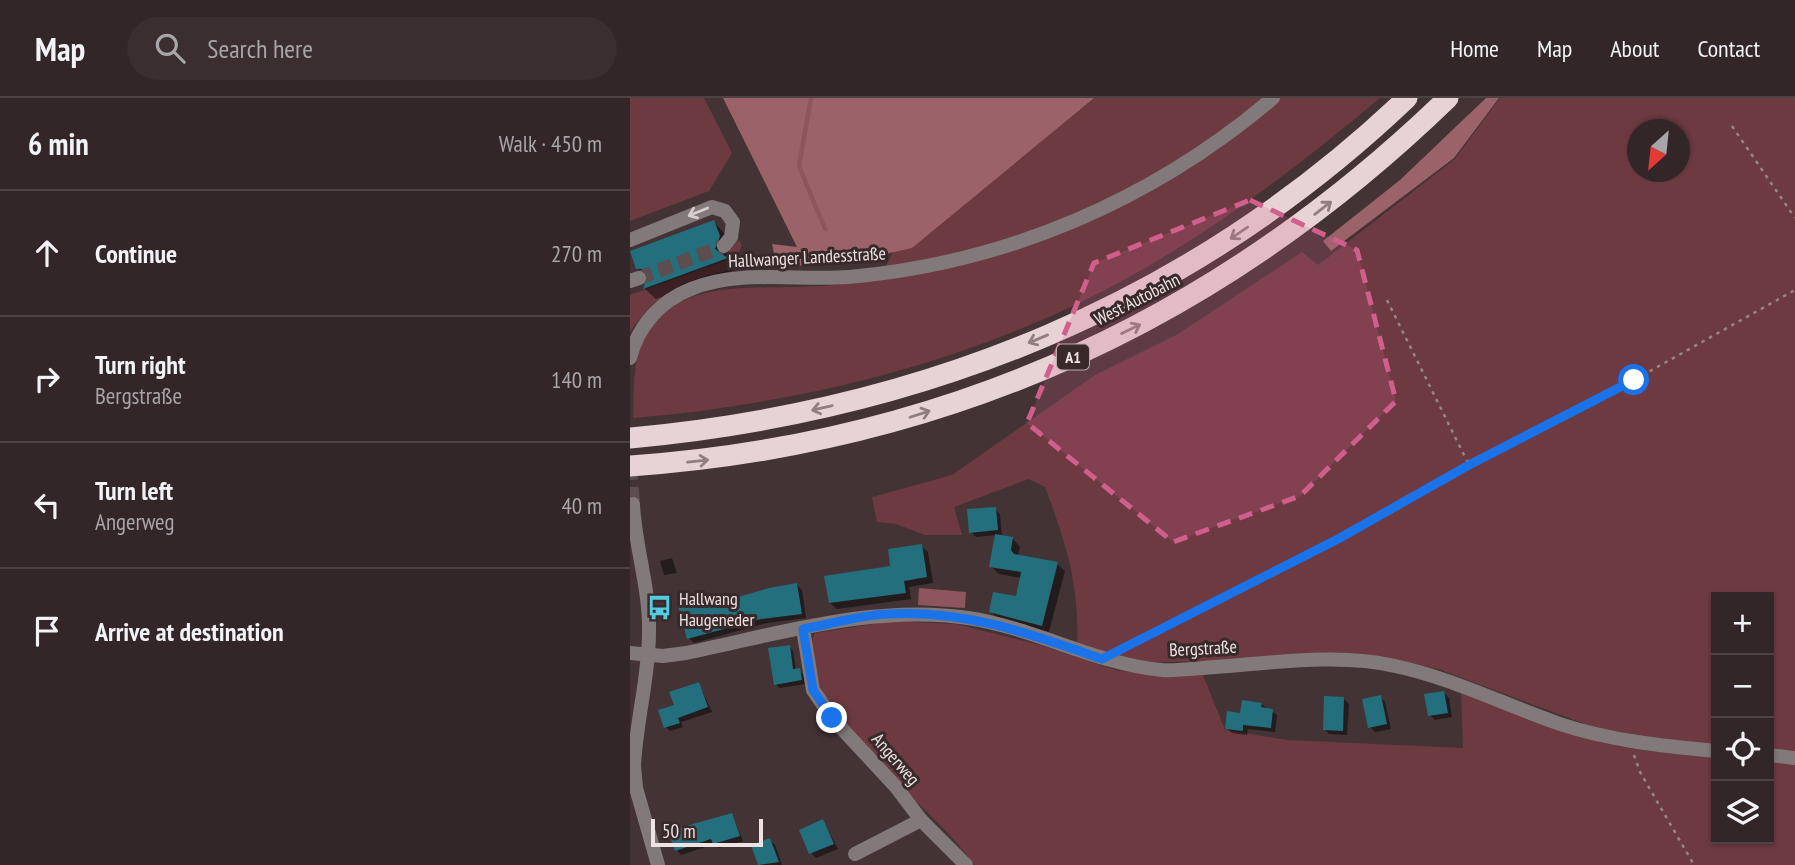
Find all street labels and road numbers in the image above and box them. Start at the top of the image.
street label: Hallwanger Landesstraße [728,241,886,273]
street label: West Autobahn [1090,268,1184,330]
road number: A1 [1057,344,1089,370]
street label: Bergstraße [1168,635,1238,661]
street label: Angerweg [867,728,925,790]

